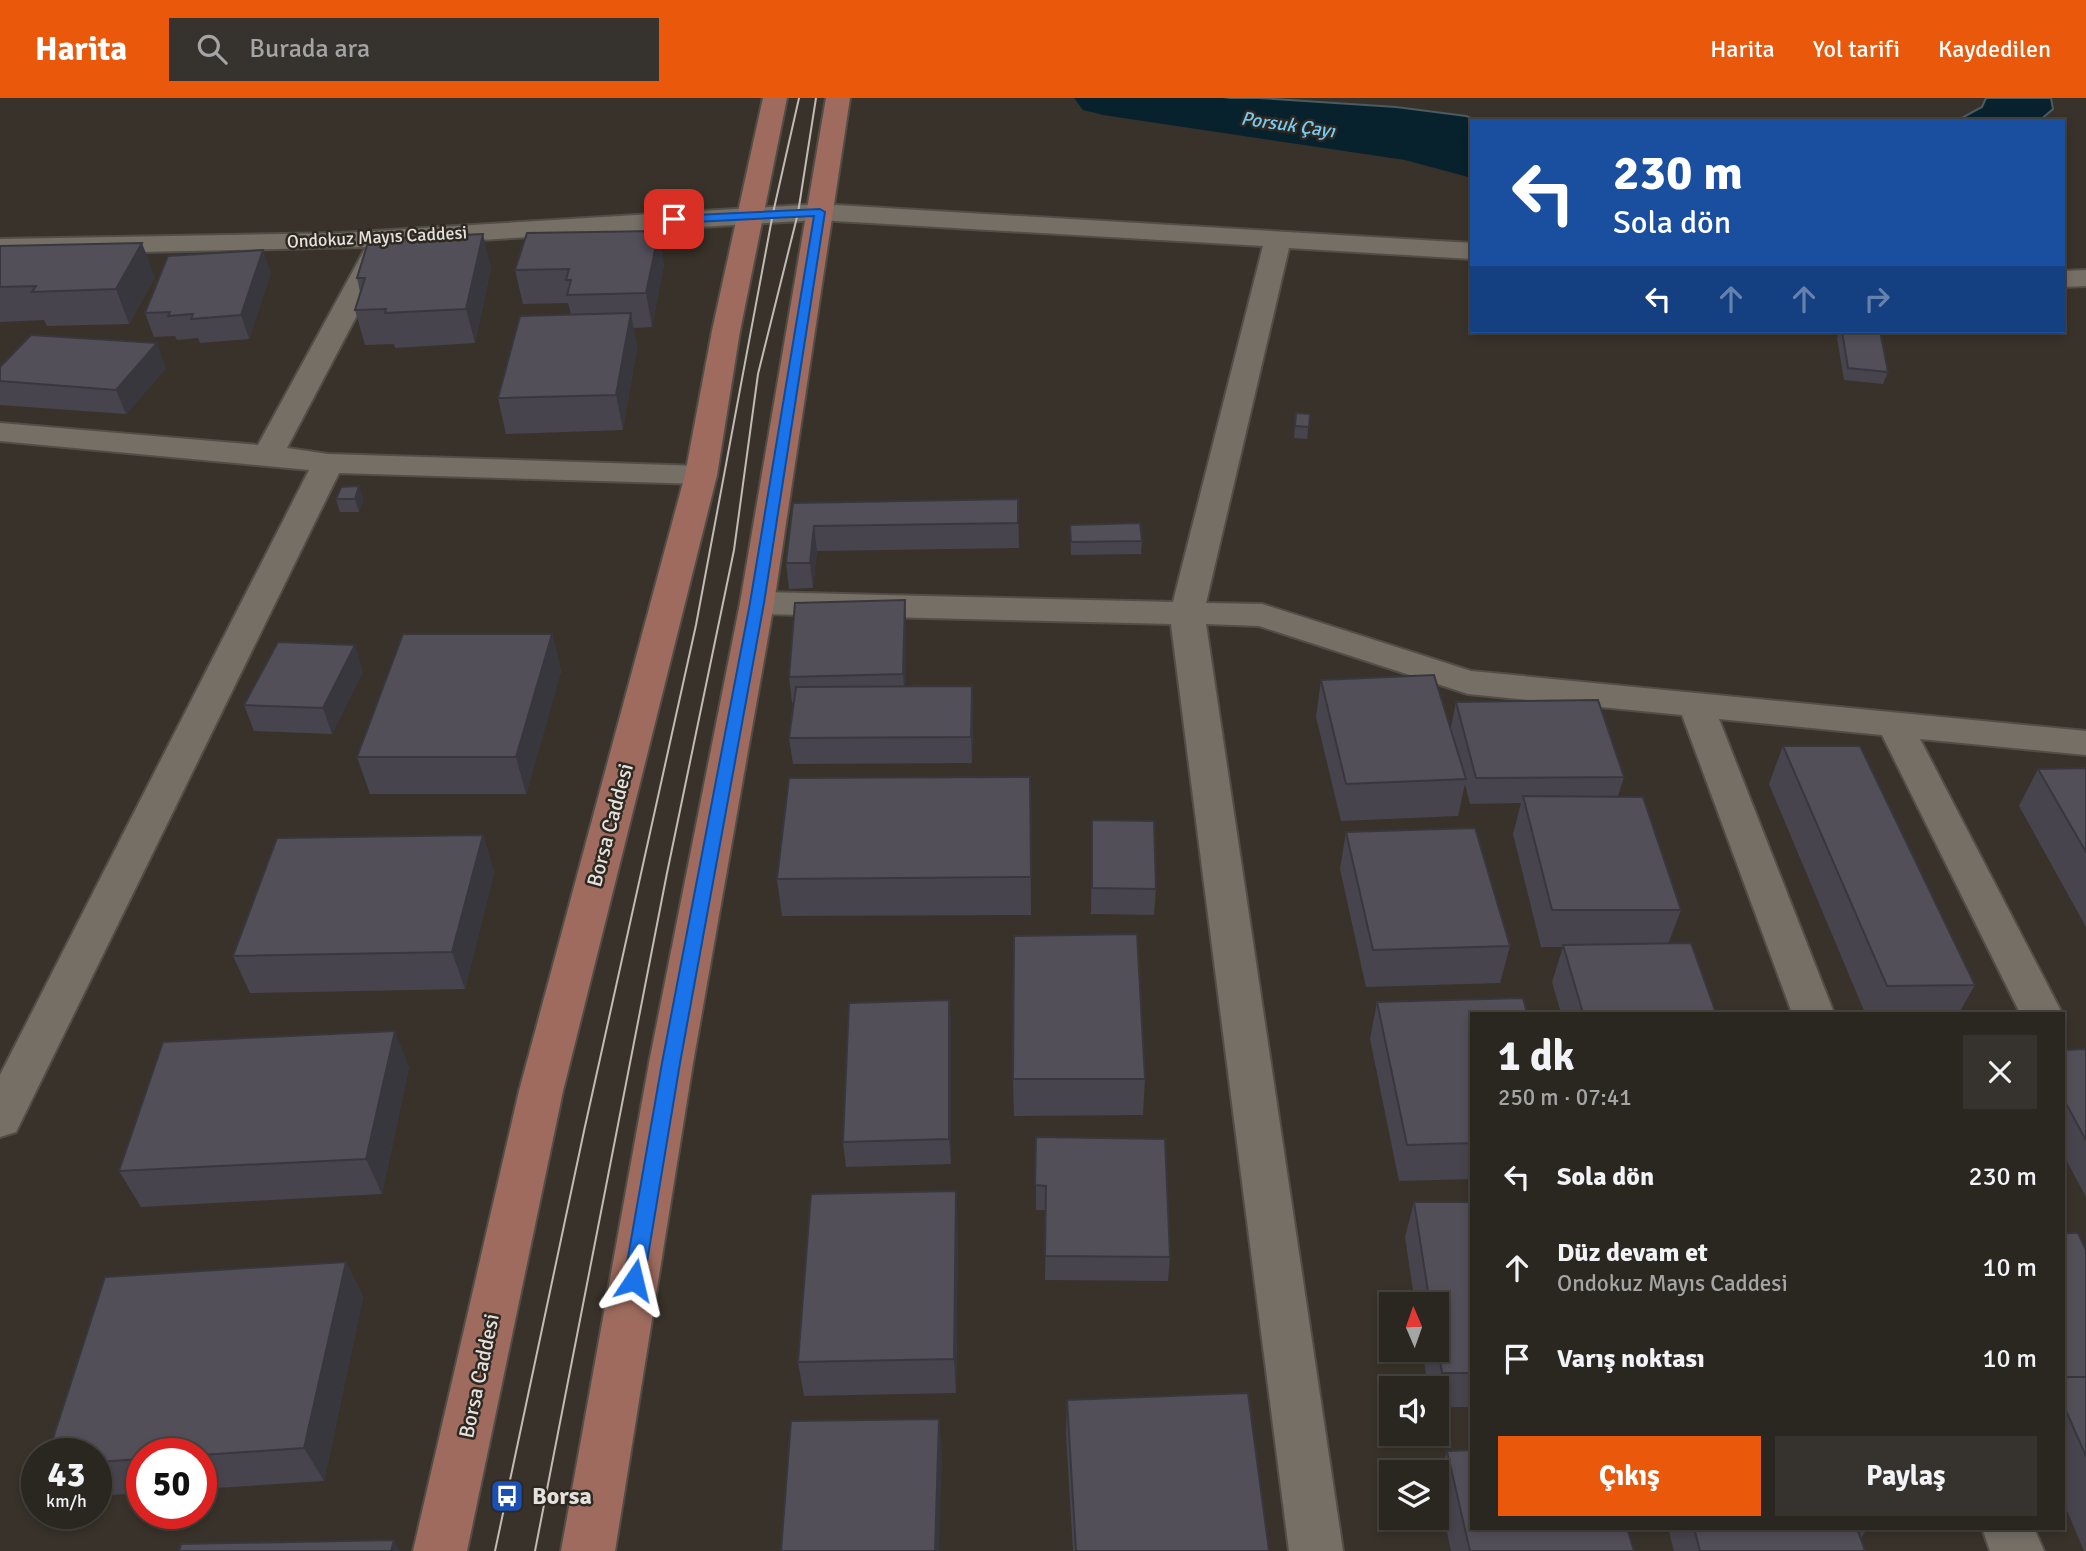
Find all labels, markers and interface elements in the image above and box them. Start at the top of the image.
search box [169,18,659,81]
text: Harita [35,29,127,70]
icon: search [193,30,231,68]
text: Burada ara [249,33,370,65]
text: Harita [1710,34,1775,64]
text: Yol tarifi [1813,34,1900,64]
text: Kaydedilen [1938,34,2051,64]
water label: Porsuk Çayı [1240,107,1337,144]
text: 230 m [1613,143,1743,203]
icon: left [1498,147,1589,238]
pin [644,189,704,249]
icon: arrive [655,200,693,238]
text: Sola dön [1613,203,1731,242]
street label: Ondokuz Mayıs Caddesi [286,221,468,253]
icon: left [1639,280,1677,318]
icon: ahead [1712,280,1750,318]
icon: ahead [1785,280,1823,318]
icon: right [1858,280,1896,318]
street label: Borsa Caddesi [581,760,639,890]
text: 1 dk [1498,1031,1575,1082]
button: close [1963,1035,2037,1109]
text: 250 m · 07:41 [1498,1083,1632,1112]
icon: left [1498,1158,1536,1196]
text: Sola dön [1557,1161,1654,1193]
text: 230 m [1968,1161,2037,1193]
text: Düz devam et [1557,1237,1708,1269]
position arrow [597,1243,671,1317]
icon: ahead [1498,1249,1536,1287]
text: 10 m [1982,1252,2037,1284]
text: Ondokuz Mayıs Caddesi [1557,1269,1788,1298]
north arrow [1379,1292,1449,1362]
map controls [1379,1292,1449,1530]
street label: Borsa Caddesi [453,1311,505,1441]
icon: arrive [1498,1340,1536,1378]
text: Varış noktası [1557,1343,1705,1375]
text: 10 m [1982,1343,2037,1375]
button: sound [1379,1376,1449,1446]
button: Çıkış [1498,1436,1761,1516]
button: Paylaş [1775,1436,2037,1516]
speed limit sign: 50 [126,1438,217,1529]
text: 43 [48,1453,85,1496]
button: layers [1379,1460,1449,1530]
bus stop icon: Borsa [488,1477,526,1515]
place label: Borsa [532,1481,592,1511]
text: km/h [46,1490,87,1512]

